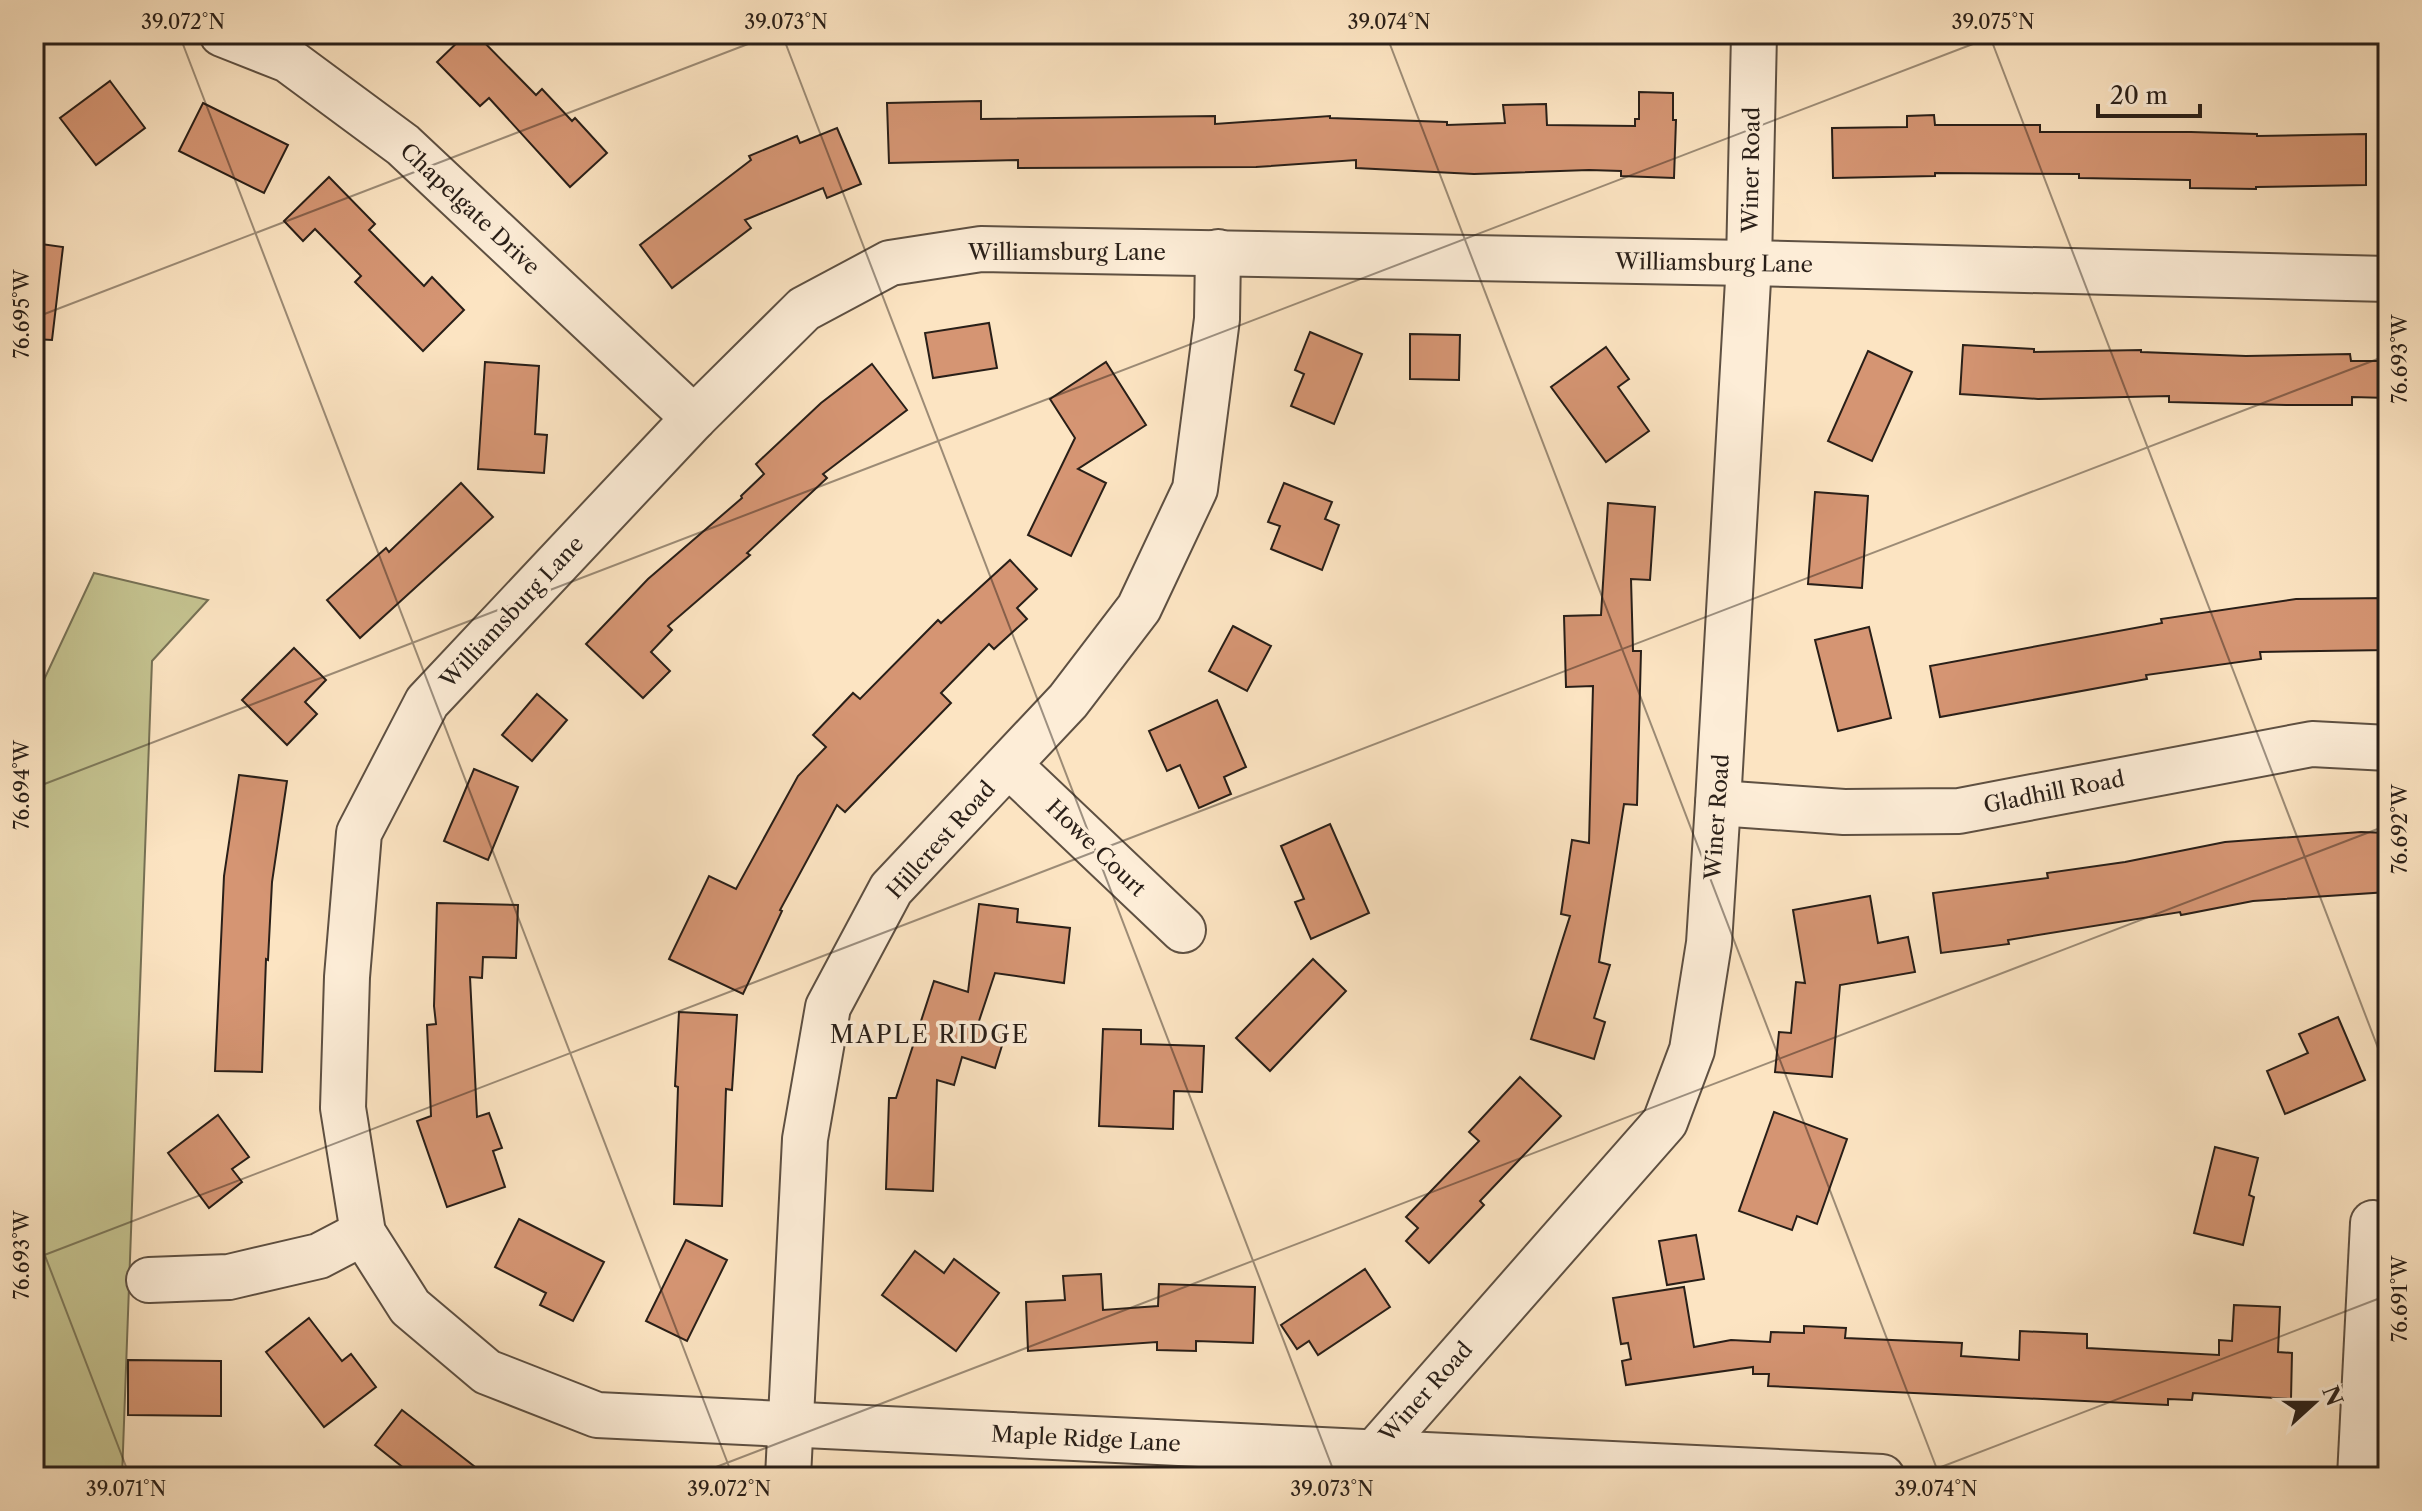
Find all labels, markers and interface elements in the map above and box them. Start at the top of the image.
text: 39.072°N [141,10,225,34]
text: 39.073°N [744,10,828,34]
text: 39.074°N [1347,10,1431,34]
text: 39.075°N [1951,10,2035,34]
scale bar [2098,68,2200,118]
text: 20 m [2110,81,2168,110]
street label: Winer Road [1736,107,1766,234]
street label: Chapelgate Drive [395,137,545,281]
street label: Williamsburg Lane [967,239,1166,266]
street label: Williamsburg Lane [1614,248,1813,278]
text: 76.695°W [10,268,34,359]
text: 76.693°W [2388,313,2412,404]
street label: Williamsburg Lane [434,530,589,694]
text: 76.694°W [10,739,34,830]
street label: Winer Road [1699,753,1735,882]
street label: Gladhill Road [1981,765,2127,819]
street label: Hillcrest Road [881,776,1001,904]
text: 76.692°W [2388,783,2412,874]
street label: Howe Court [1041,794,1152,902]
district label: MAPLE RIDGE [830,1020,1030,1049]
text: 76.693°W [10,1209,34,1300]
text: 76.691°W [2388,1255,2412,1342]
street label: Winer Road [1373,1336,1478,1449]
north arrow [2274,1363,2354,1443]
text: N [2316,1382,2348,1410]
street label: Maple Ridge Lane [990,1421,1182,1457]
text: 39.071°N [86,1477,166,1501]
text: 39.072°N [687,1477,771,1501]
text: 39.073°N [1290,1477,1374,1501]
text: 39.074°N [1894,1477,1978,1501]

